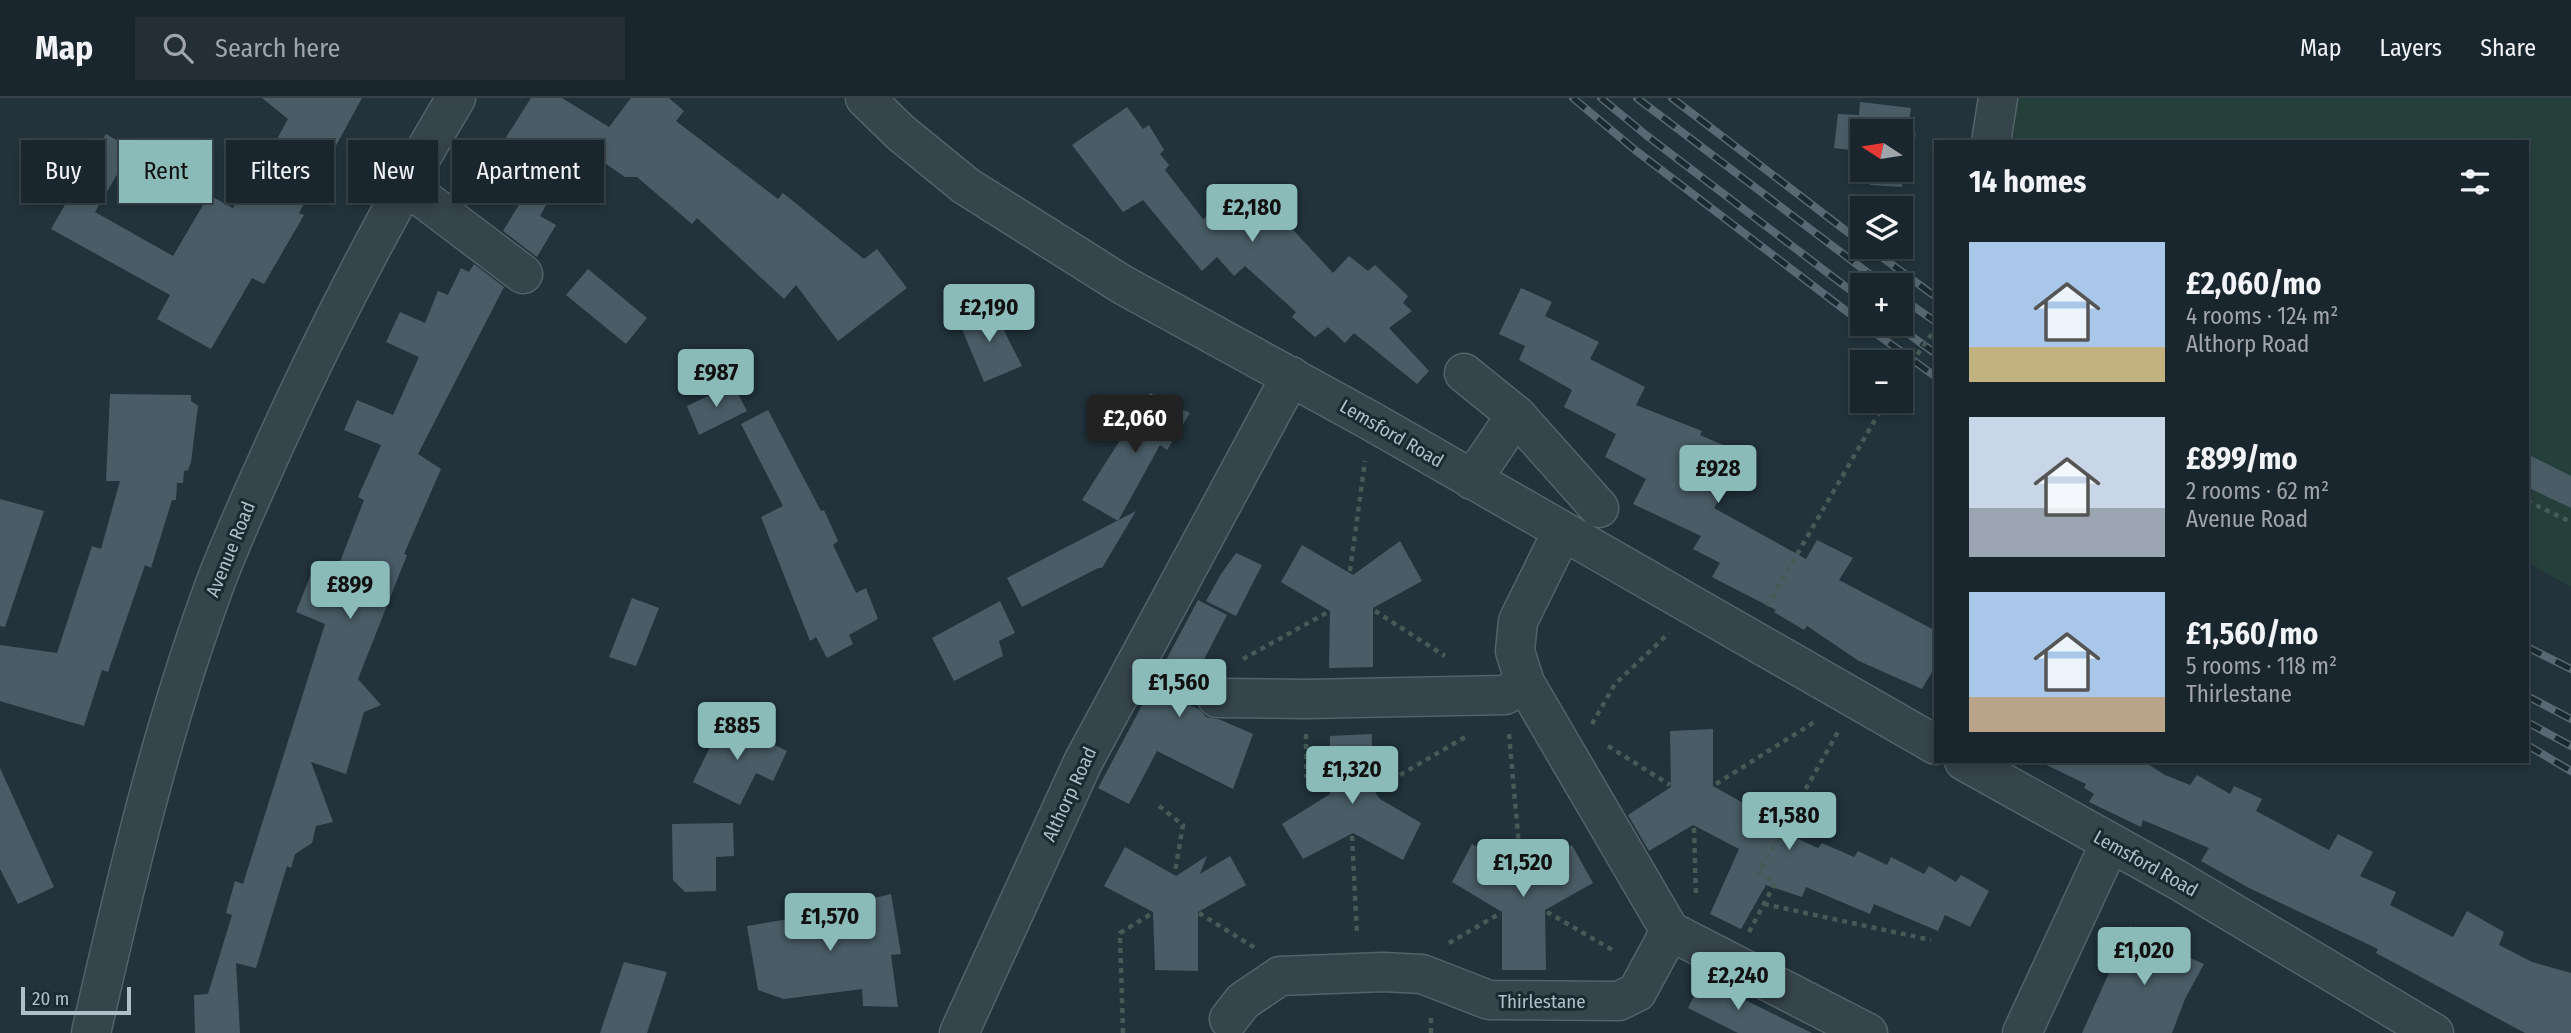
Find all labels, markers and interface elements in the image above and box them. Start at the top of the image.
search box [135,17,625,80]
text: Map [35,28,93,68]
icon: search [159,29,197,67]
text: Search here [215,33,340,64]
text: Map [2300,34,2342,62]
text: Layers [2380,34,2442,62]
text: Share [2480,34,2536,62]
north arrow [1850,119,1913,182]
map controls [1850,119,1913,413]
chip: Buy [21,140,105,203]
chip: Rent [119,140,212,203]
chip: Filters [226,140,334,203]
chip: New [348,140,438,203]
chip: Apartment [452,140,604,203]
icon: filters [2456,163,2494,201]
text: 14 homes [1969,164,2086,200]
pin: £2,180 [1195,184,1309,244]
text: £2,180 [1222,193,1282,221]
button: layers [1850,196,1913,259]
text: £2,060/mo [2186,266,2321,302]
icon: home [2025,270,2109,354]
button: + [1850,273,1913,336]
pin: £2,190 [932,285,1046,344]
text: £2,190 [959,293,1019,321]
text: 4 rooms · 124 m² [2186,302,2338,330]
text: Althorp Road [2186,330,2309,358]
pin: £987 [675,350,757,409]
button: − [1850,350,1913,413]
text: £987 [694,358,738,386]
street label: Lemsford Road [1336,395,1448,472]
pin: £2,060 [1078,396,1192,455]
text: £2,060 [1103,404,1167,432]
text: £899/mo [2186,441,2298,477]
icon: home [2025,445,2109,529]
pin: £928 [1677,446,1759,505]
text: £928 [1695,454,1741,482]
text: 2 rooms · 62 m² [2186,477,2329,505]
street label: Avenue Road [201,498,260,600]
text: Avenue Road [2186,505,2308,533]
pin: £899 [309,561,391,621]
text: £899 [327,570,373,598]
text: £1,560/mo [2186,616,2318,652]
icon: home [2025,620,2109,704]
text: 5 rooms · 118 m² [2186,652,2337,680]
pin: £1,560 [1122,660,1236,719]
text: £1,560 [1148,668,1210,696]
text: Thirlestane [2186,680,2292,708]
pin: £885 [696,702,778,762]
text: £885 [714,711,760,739]
street label: Althorp Road [1038,743,1101,845]
pin: £1,320 [1295,746,1409,806]
text: £1,320 [1322,755,1382,783]
pin: £1,580 [1732,792,1846,852]
text: £1,580 [1758,801,1820,829]
street label: Lemsford Road [2090,825,2202,902]
pin: £1,520 [1466,840,1580,899]
text: £1,520 [1493,848,1553,876]
pin: £1,570 [773,894,887,953]
text: £1,570 [801,902,859,930]
pin: £1,020 [2087,928,2201,987]
text: £1,020 [2114,936,2174,964]
pin: £2,240 [1681,953,1795,1012]
text: £2,240 [1707,961,1769,989]
scale bar [21,984,131,1016]
text: 20 m [32,987,69,1010]
street label: Thirlestane [1498,990,1586,1013]

